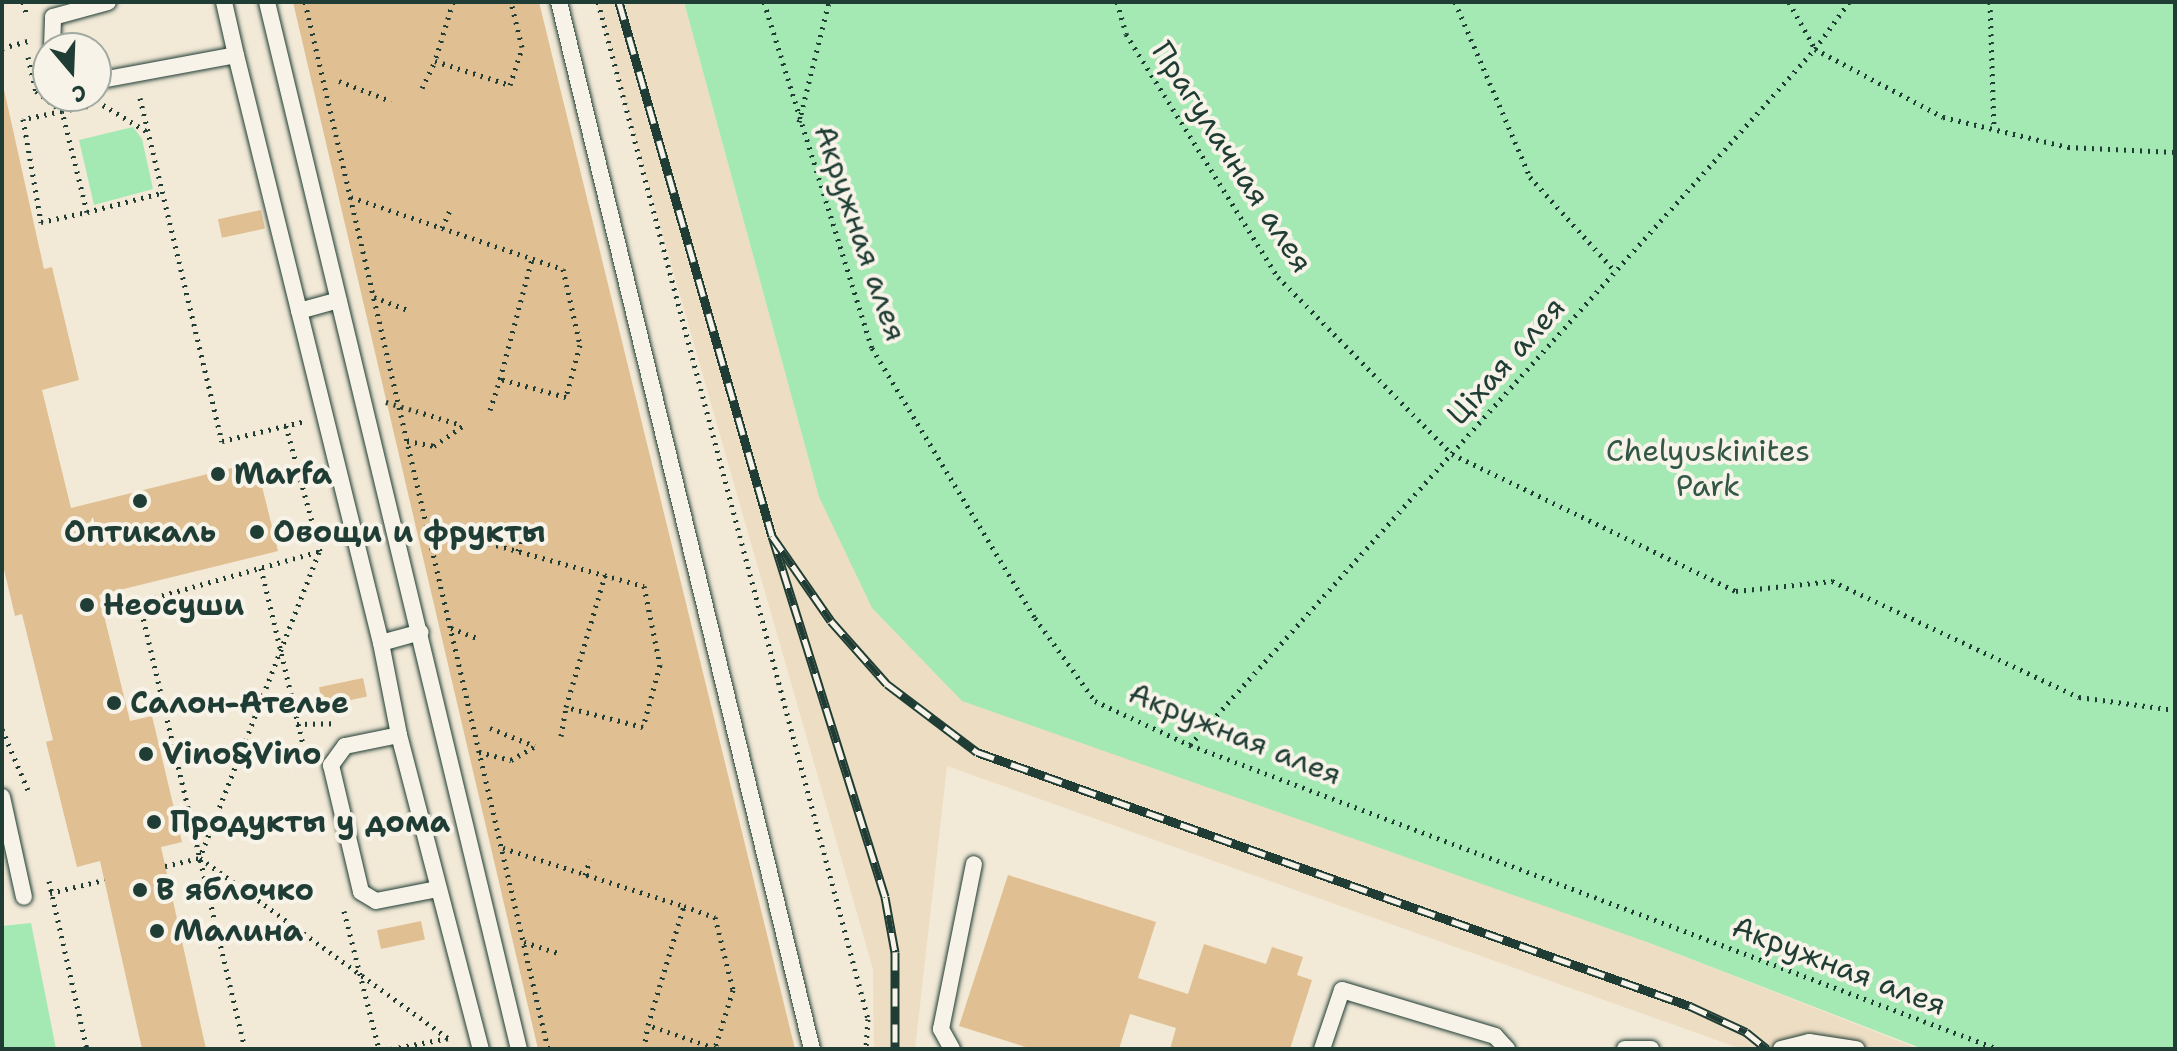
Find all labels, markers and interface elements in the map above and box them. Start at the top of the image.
north arrow [32,32,112,112]
street label: Прагулачная алея [1144,35,1320,279]
text: С [68,77,90,109]
street label: Акружная алея [806,120,914,346]
street label: Ціхая алея [1439,290,1573,432]
park label: Chelyuskinites Park [1606,433,1810,504]
place label: Marfa [234,456,332,492]
marker: Marfa [209,465,227,483]
marker: Оптикаль [131,492,149,510]
place label: Оптикаль [64,514,216,550]
place label: Овощи и фрукты [273,514,546,550]
marker: Овощи и фрукты [248,523,266,541]
place label: Неосуши [103,587,244,623]
marker: Неосуши [78,596,96,614]
street label: Акружная алея [1123,675,1347,793]
place label: Салон-Ателье [130,685,349,721]
marker: Салон-Ателье [105,694,123,712]
place label: Vino&Vino [162,736,321,772]
marker: Vino&Vino [137,745,155,763]
place label: Продукты у дома [170,804,450,840]
marker: Продукты у дома [145,813,163,831]
place label: В яблочко [156,872,314,908]
marker: В яблочко [131,881,149,899]
street label: Акружная алея [1727,909,1951,1023]
place label: Малина [173,913,303,949]
marker: Малина [148,922,166,940]

